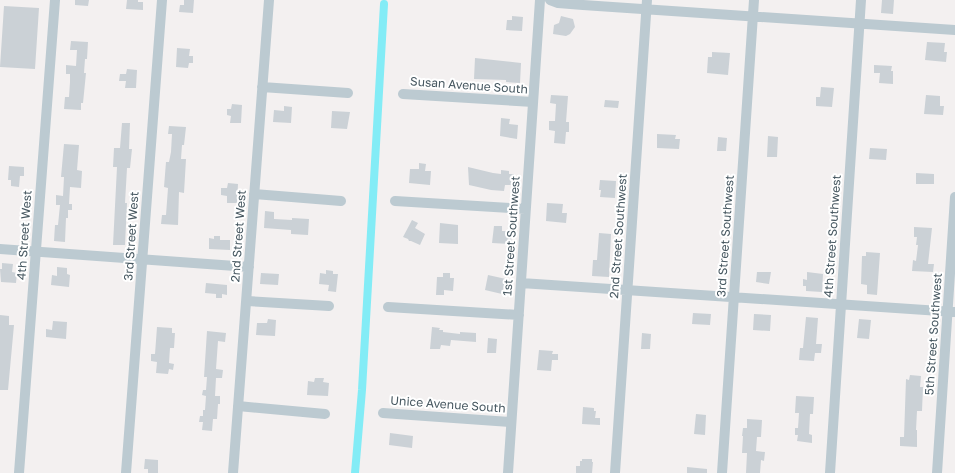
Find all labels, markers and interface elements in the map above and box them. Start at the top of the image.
street label: Susan Avenue South [410,73,528,97]
street label: 2nd Street Southwest [606,173,630,299]
street label: 3rd Street Southwest [713,174,737,298]
street label: 4th Street Southwest [820,174,844,298]
street label: 1st Street Southwest [499,175,523,297]
street label: 4th Street West [13,189,35,281]
street label: 2nd Street West [227,189,249,283]
street label: 3rd Street West [120,191,142,281]
street label: 5th Street Southwest [921,272,945,396]
street label: Unice Avenue South [390,392,506,416]

